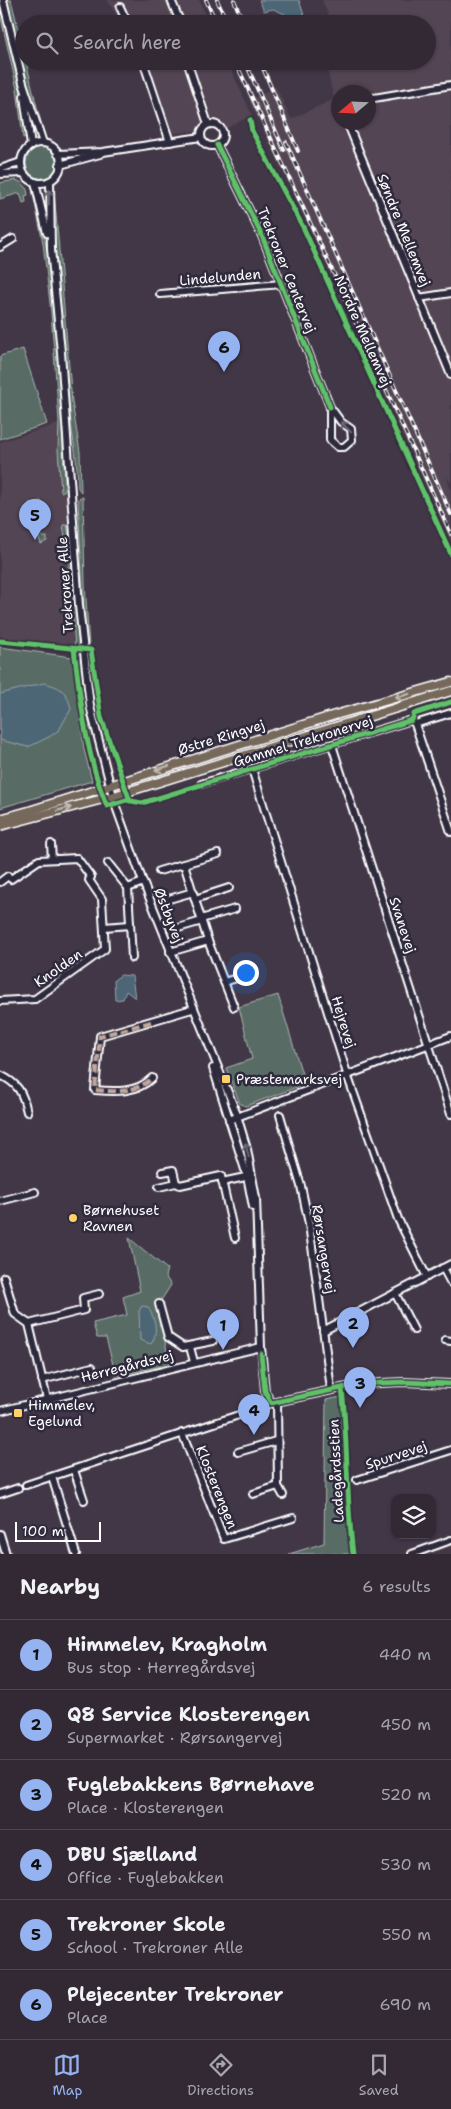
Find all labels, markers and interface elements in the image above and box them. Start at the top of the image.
search box [15,15,436,70]
icon: search [33,29,61,57]
text: Search here [73,30,182,55]
north arrow [331,85,376,130]
street label: Søndre Mellemvej [373,171,435,289]
one-way arrow [44,190,54,206]
street label: Trekroner Centervej [254,205,320,335]
street label: Lindelunden [178,264,262,290]
street label: Nordre Mellemvej [330,273,396,389]
pin: 6 [208,331,240,372]
one-way arrow [340,421,352,433]
pin: 5 [19,499,51,540]
street label: Trekroner Alle [53,536,77,634]
one-way arrow [394,692,410,702]
street label: Gammel Trekronervej [231,711,375,771]
street label: Østre Ringvej [175,715,267,759]
one-way arrow [155,764,171,774]
one-way arrow [56,804,72,814]
street label: Østbyvej [150,885,188,945]
street label: Svanevej [385,895,421,955]
street label: Knolden [30,945,86,991]
your location [233,960,259,986]
street label: Hejrevej [328,994,360,1050]
place label: Præstemarksvej [236,1070,342,1088]
marker: Præstemarksvej [220,1073,232,1085]
one-way arrow [242,1143,251,1159]
place label: Børnehuset Ravnen [83,1201,159,1235]
street label: Rørsangervej [308,1203,340,1295]
marker: Børnehuset Ravnen [67,1212,79,1224]
pin: 2 [337,1307,369,1348]
pin: 1 [207,1309,239,1350]
street label: Herregårdsvej [79,1346,175,1386]
pin: 3 [344,1367,376,1408]
pin: 4 [238,1394,270,1435]
place label: Himmelev, Egelund [28,1396,95,1430]
marker: Himmelev, Egelund [12,1407,24,1419]
street label: Ladegårdsstien [324,1418,348,1523]
street label: Spurvevej [363,1437,429,1473]
street label: Klosterengen [192,1443,242,1532]
map controls [391,1494,436,1539]
button: layers [391,1494,436,1539]
scale bar [15,1519,101,1542]
text: 100 m [22,1522,64,1540]
text: Nearby [20,1573,100,1601]
text: 6 results [362,1576,431,1597]
text: Himmelev, Kragholm [67,1632,267,1657]
text: 1 [32,1644,40,1665]
text: 440 m [379,1644,431,1665]
text: Bus stop · Herregårdsvej [67,1657,255,1678]
text: Q8 Service Klosterengen [67,1702,310,1727]
text: 2 [30,1714,42,1735]
text: 450 m [380,1714,431,1735]
text: Supermarket · Rørsangervej [67,1727,282,1748]
text: Fuglebakkens Børnehave [67,1772,315,1797]
text: 3 [30,1784,42,1805]
text: 520 m [381,1784,431,1805]
text: Place · Klosterengen [67,1797,224,1818]
text: DBU Sjælland [67,1842,197,1867]
text: 4 [30,1854,42,1875]
text: 530 m [381,1854,431,1875]
text: Office · Fuglebakken [67,1867,224,1888]
text: Trekroner Skole [67,1912,226,1937]
text: 5 [31,1924,41,1945]
text: 550 m [382,1924,431,1945]
text: School · Trekroner Alle [67,1937,244,1958]
text: Plejecenter Trekroner [67,1982,283,2007]
text: 6 [30,1994,42,2015]
text: 690 m [380,1994,431,2015]
text: Place [67,2007,108,2028]
tab: Map [52,2051,82,2099]
tab: Directions [187,2051,254,2099]
tab: Saved [359,2051,399,2099]

